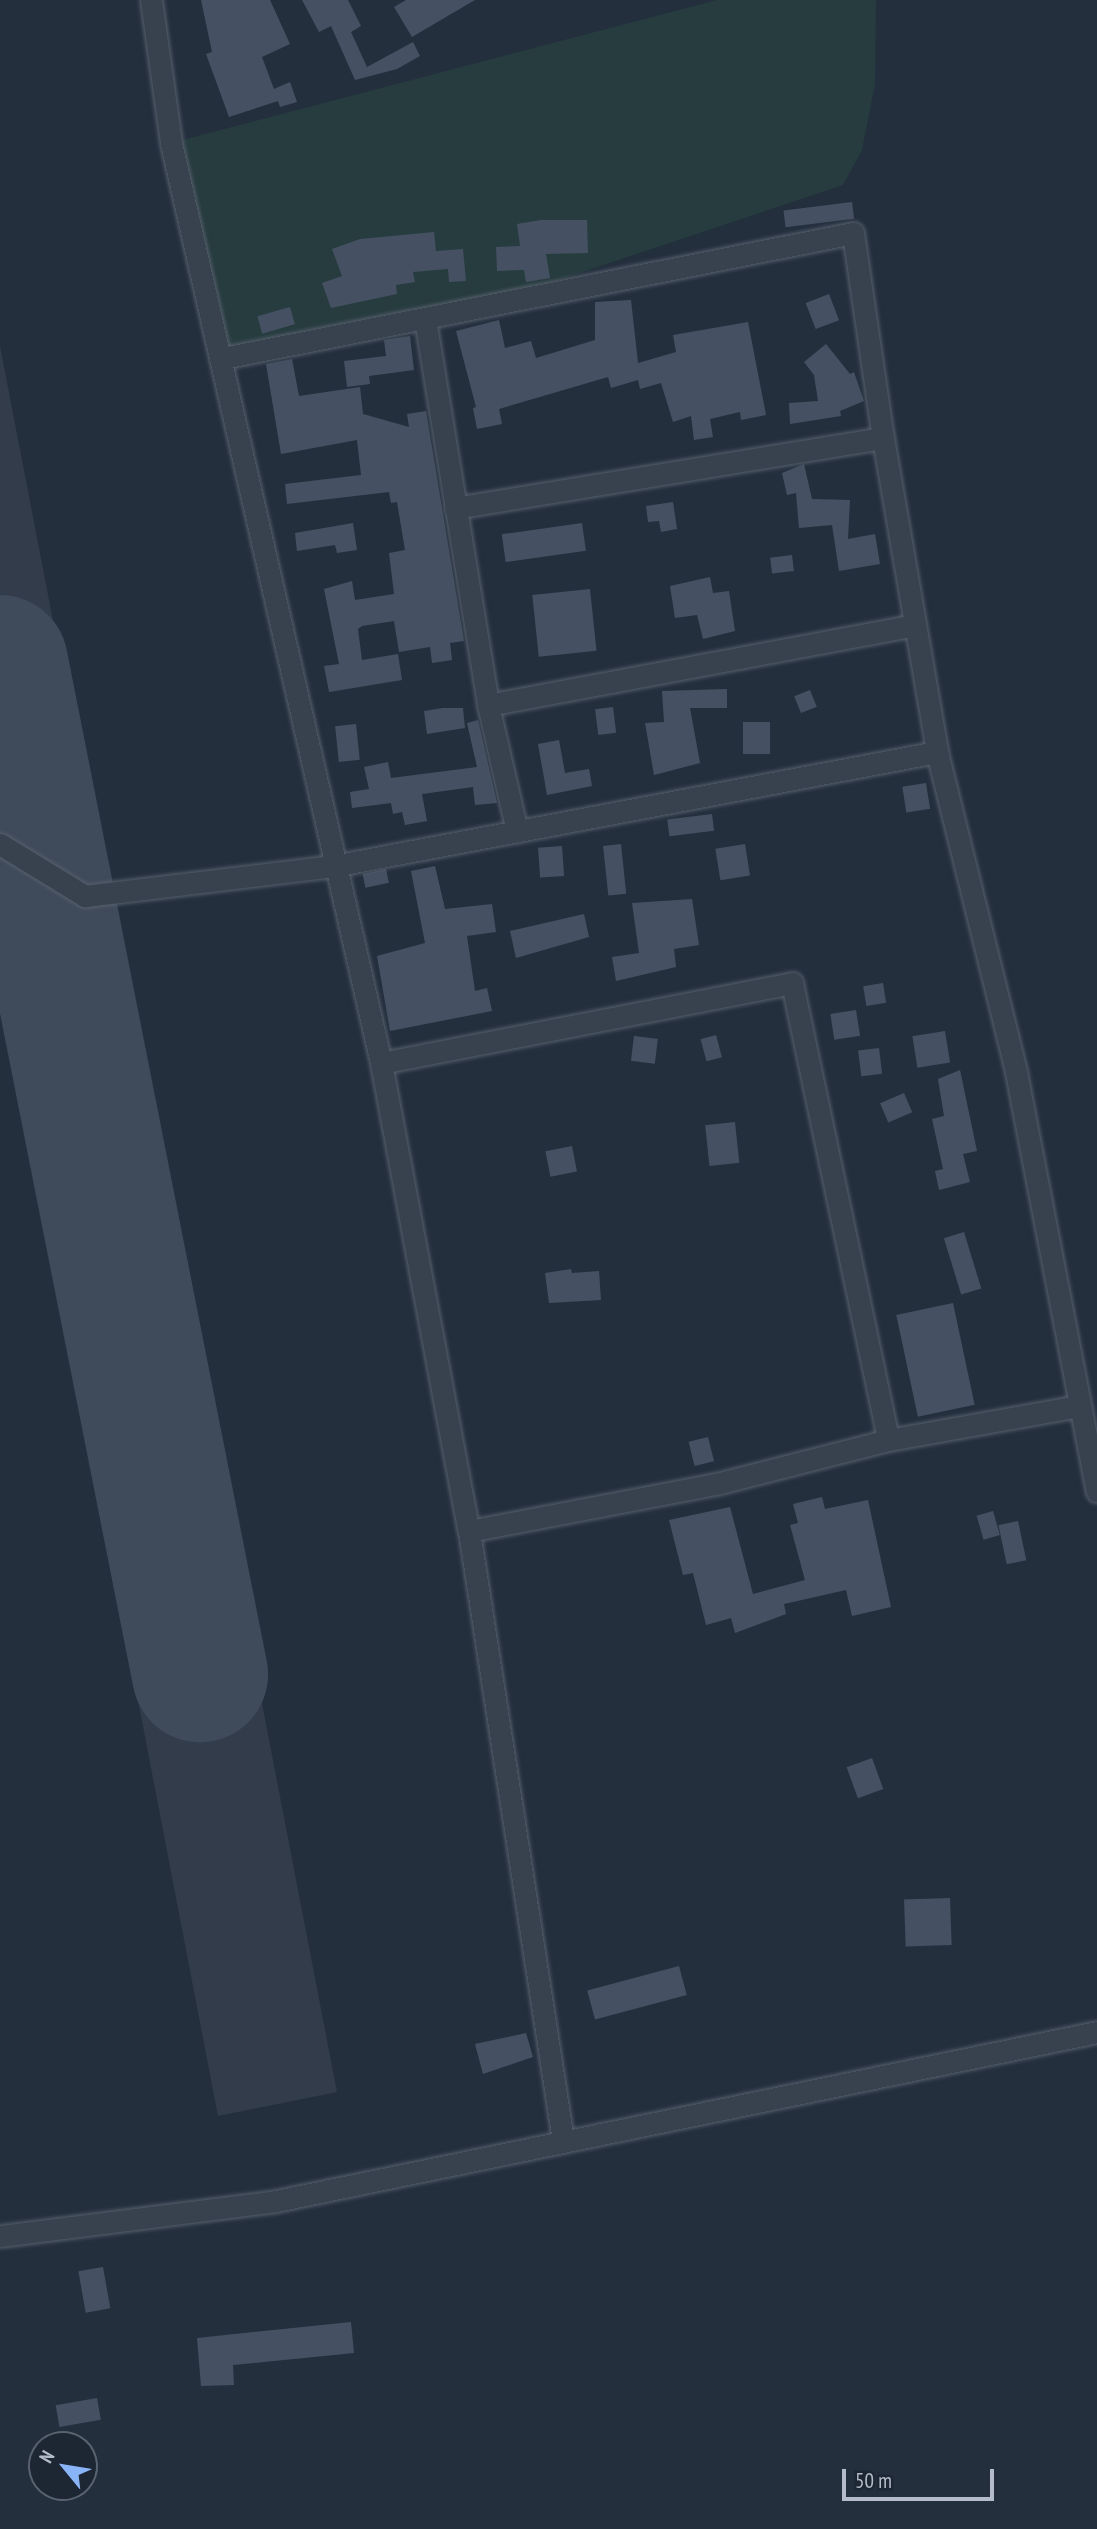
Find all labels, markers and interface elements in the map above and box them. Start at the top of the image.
north arrow [28,2431,98,2501]
text: N [34,2446,60,2467]
scale bar [845,2456,997,2500]
text: 50 m [855,2467,892,2494]

